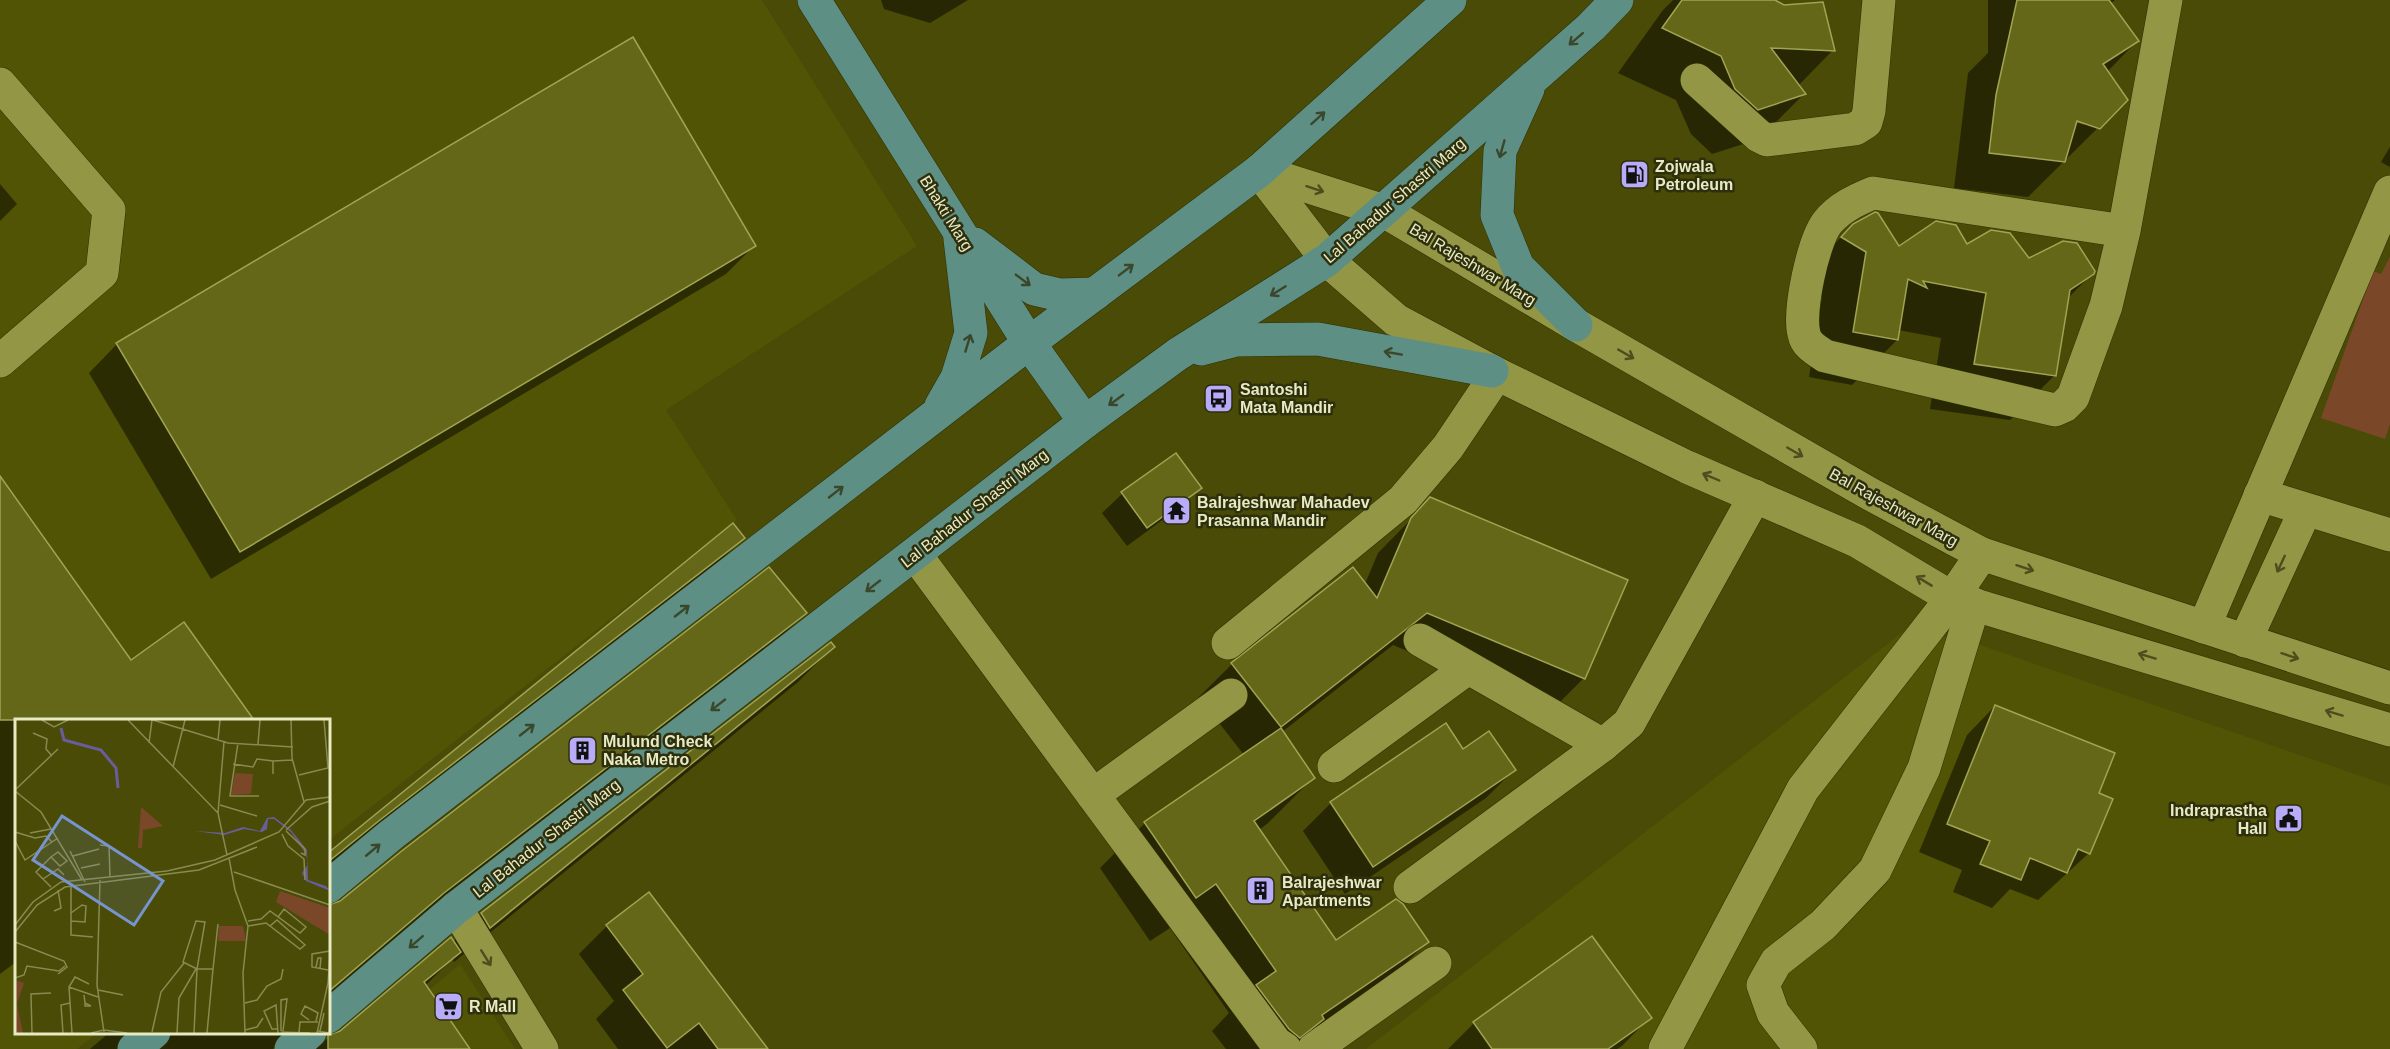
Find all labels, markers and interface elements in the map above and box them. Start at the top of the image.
one-way arrow [1568,33,1584,46]
one-way arrow [1310,111,1325,125]
street label: Lal Bahadur Shastri Marg [1320,134,1468,266]
one-way arrow [1496,139,1507,158]
place label: Zojwala Petroleum [1655,158,1733,193]
fuel station icon: Zojwala Petroleum [1618,159,1650,191]
street label: Bhakti Marg [917,173,976,254]
one-way arrow [1305,184,1324,195]
street label: Bal Rajeshwar Marg [1407,220,1539,309]
one-way arrow [1118,264,1134,276]
one-way arrow [1014,274,1030,286]
one-way arrow [1270,286,1287,298]
one-way arrow [963,334,974,353]
one-way arrow [1384,347,1403,358]
one-way arrow [1617,349,1635,360]
place label: Santoshi Mata Mandir [1240,381,1333,416]
bus stop icon: Santoshi Mata Mandir [1203,382,1235,414]
one-way arrow [1108,394,1124,406]
street label: Lal Bahadur Shastri Marg [898,446,1051,571]
one-way arrow [1786,446,1803,458]
street label: Bal Rajeshwar Marg [1827,465,1961,550]
one-way arrow [1702,471,1721,482]
one-way arrow [828,485,844,498]
place label: Balrajeshwar Mahadev Prasanna Mandir [1197,494,1370,529]
temple icon: Balrajeshwar Mahadev Prasanna Mandir [1160,495,1192,527]
one-way arrow [2275,554,2287,572]
one-way arrow [2015,563,2034,574]
one-way arrow [1916,574,1933,586]
one-way arrow [865,580,881,592]
one-way arrow [673,604,689,617]
one-way arrow [2138,650,2157,661]
one-way arrow [2280,651,2299,662]
one-way arrow [711,699,727,712]
one-way arrow [2325,707,2344,718]
inset map [15,719,330,1034]
one-way arrow [519,723,535,736]
place label: Mulund Check Naka Metro [603,733,712,768]
building icon: Mulund Check Naka Metro [566,734,598,766]
street label: Lal Bahadur Shastri Marg [470,776,623,901]
place label: Indraprastha Hall [2170,802,2267,837]
public building icon: Indraprastha Hall [2272,803,2304,835]
one-way arrow [365,843,381,856]
place label: Balrajeshwar Apartments [1282,874,1382,909]
building icon: Balrajeshwar Apartments [1245,875,1277,907]
one-way arrow [409,935,424,949]
one-way arrow [481,949,493,966]
supermarket icon: R Mall [432,990,464,1022]
place label: R Mall [469,998,516,1015]

